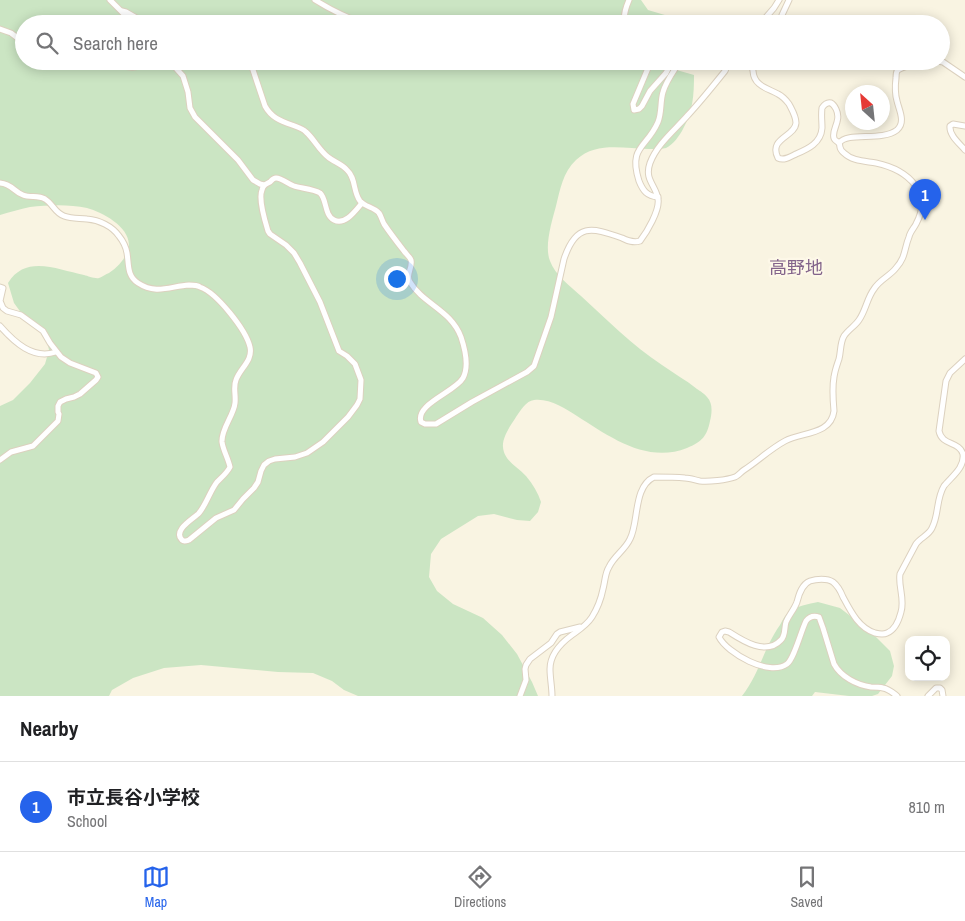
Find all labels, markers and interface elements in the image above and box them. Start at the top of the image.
search box [15,15,950,70]
icon: search [33,29,61,57]
text: Search here [73,30,158,56]
north arrow [845,85,890,130]
pin: 1 [909,179,941,220]
district label: 高野地 [769,255,823,280]
your location [384,266,410,292]
map controls [905,636,950,681]
button: locate [905,636,950,681]
text: Nearby [20,714,78,743]
text: 市立長谷小学校 [67,784,200,810]
text: 1 [32,796,40,818]
text: 810 m [909,796,945,818]
text: School [67,810,107,832]
tab: Map [142,863,170,911]
tab: Directions [454,863,506,911]
tab: Saved [790,863,823,911]

